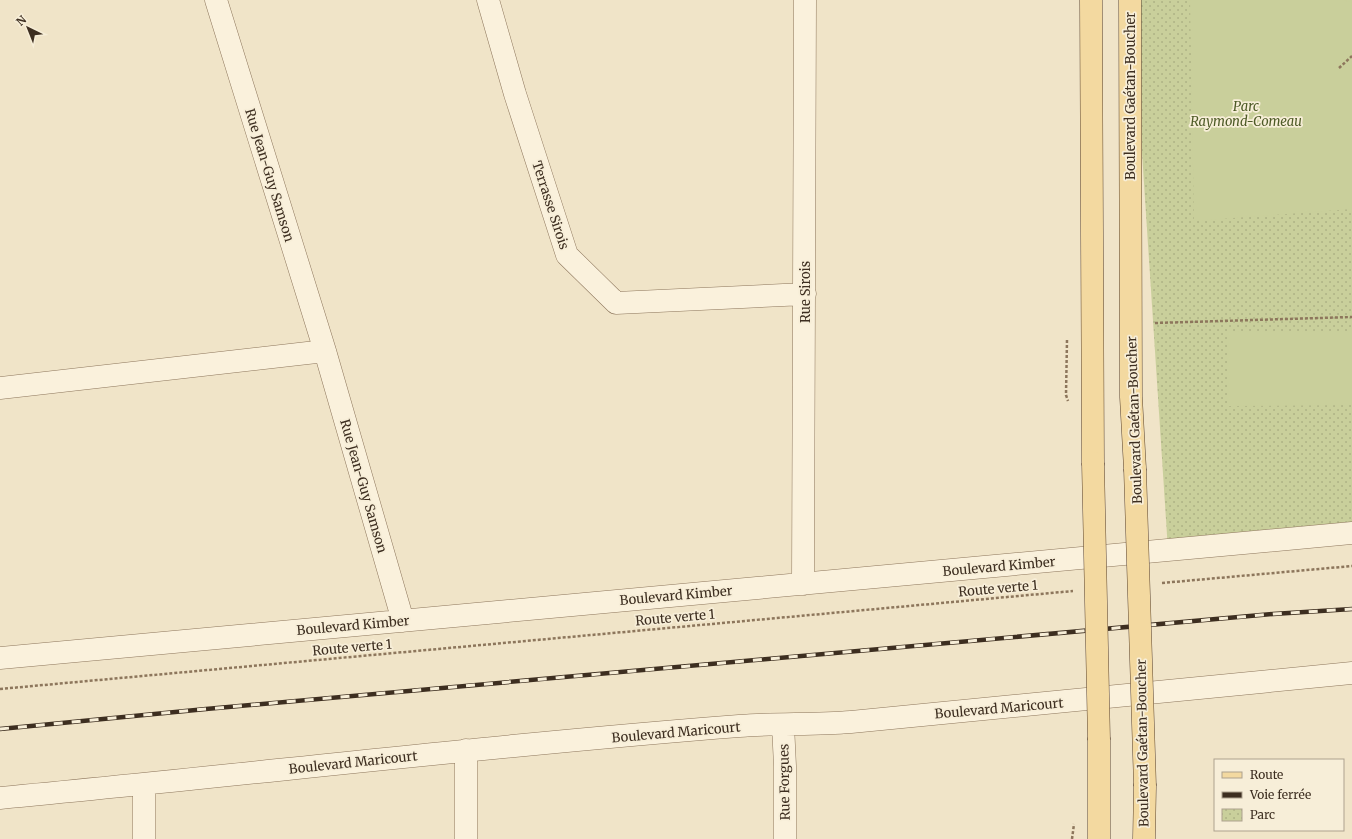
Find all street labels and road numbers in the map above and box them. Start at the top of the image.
street label: Boulevard Gaétan-Boucher [1122,12,1139,180]
street label: Rue Jean-Guy Samson [241,106,298,244]
street label: Terrasse Sirois [528,159,573,252]
street label: Rue Sirois [797,261,814,323]
street label: Boulevard Gaétan-Boucher [1123,336,1146,504]
street label: Rue Jean-Guy Samson [336,417,391,555]
street label: Boulevard Kimber [942,553,1056,580]
street label: Route verte 1 [958,577,1039,600]
street label: Boulevard Kimber [619,582,733,609]
street label: Route verte 1 [635,606,716,629]
street label: Boulevard Kimber [296,612,410,639]
street label: Route verte 1 [312,636,393,659]
street label: Boulevard Gaétan-Boucher [1133,659,1152,827]
street label: Boulevard Maricourt [934,694,1064,723]
street label: Boulevard Maricourt [611,718,741,747]
street label: Rue Forgues [775,744,794,820]
street label: Boulevard Maricourt [288,747,418,778]

